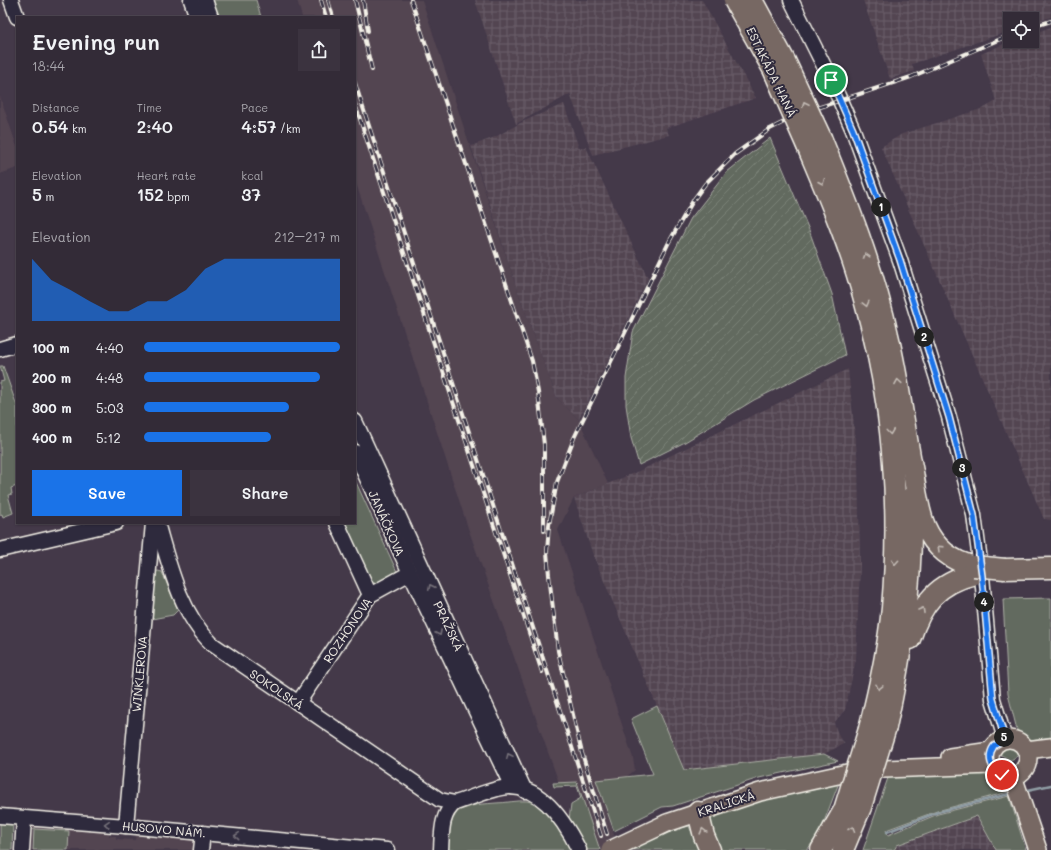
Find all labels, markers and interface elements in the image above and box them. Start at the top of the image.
map controls [1003,12,1039,48]
button: locate [1003,12,1039,48]
street label: ESTAKÁDA HANÁ [743,24,801,120]
text: Evening run [32,27,160,56]
button: share [298,29,340,71]
text: 18:44 [32,57,65,74]
pin [814,63,848,97]
icon: arrive [820,69,842,91]
text: Distance [32,100,79,115]
text: Time [137,100,162,115]
text: Pace [241,100,268,115]
one-way arrow [802,101,810,109]
text: 0.54 [32,115,68,137]
text: 2:40 [137,115,173,137]
text: 4:57 [241,115,277,137]
text: km [68,121,87,136]
text: /km [277,121,301,136]
text: Elevation [32,168,81,183]
text: Heart rate [137,168,196,183]
text: kcal [241,168,263,183]
one-way arrow [817,177,825,185]
text: 5 [32,183,42,205]
text: 152 [137,183,164,205]
text: 37 [241,183,261,205]
text: m [42,189,54,204]
text: bpm [164,189,190,204]
pin: 1 [871,197,891,217]
text: 1 [879,199,883,214]
text: Elevation [32,228,90,245]
text: 212–217 m [274,228,340,245]
one-way arrow [862,253,871,260]
one-way arrow [861,301,869,307]
pin: 2 [914,327,934,347]
text: 2 [921,329,927,344]
text: 100 m [32,339,69,356]
text: 4:40 [96,339,123,356]
text: 200 m [32,369,71,386]
text: 4:48 [96,369,123,386]
one-way arrow [894,379,903,385]
text: 300 m [32,399,72,416]
text: 5:03 [96,399,123,416]
text: 400 m [32,429,72,446]
text: 5:12 [96,429,121,446]
one-way arrow [885,429,894,435]
pin: 3 [952,458,972,478]
text: 3 [959,460,965,475]
button: Save [32,470,182,516]
button: Share [190,470,340,516]
street label: JANÁČKOVA [365,487,409,559]
one-way arrow [938,546,945,553]
one-way arrow [890,559,899,565]
one-way arrow [428,583,436,591]
pin: 4 [974,592,994,612]
street label: ROZHONOVA [319,594,375,666]
text: 4 [981,594,987,609]
street label: PRAŽSKÁ [430,598,468,654]
one-way arrow [918,607,925,614]
one-way arrow [434,629,442,637]
street label: WINKLEROVA [128,635,150,713]
street label: SOKOLSKÁ [247,665,307,713]
one-way arrow [875,684,883,690]
pin: 5 [994,727,1014,747]
text: 5 [1001,729,1007,744]
one-way arrow [506,752,514,760]
pin [985,758,1019,792]
icon: check [991,764,1013,786]
street label: KRALICKÁ [695,786,757,820]
street label: HUSOVO NÁM. [121,817,207,841]
one-way arrow [104,820,110,829]
one-way arrow [848,825,856,832]
one-way arrow [699,828,708,835]
one-way arrow [234,832,240,841]

